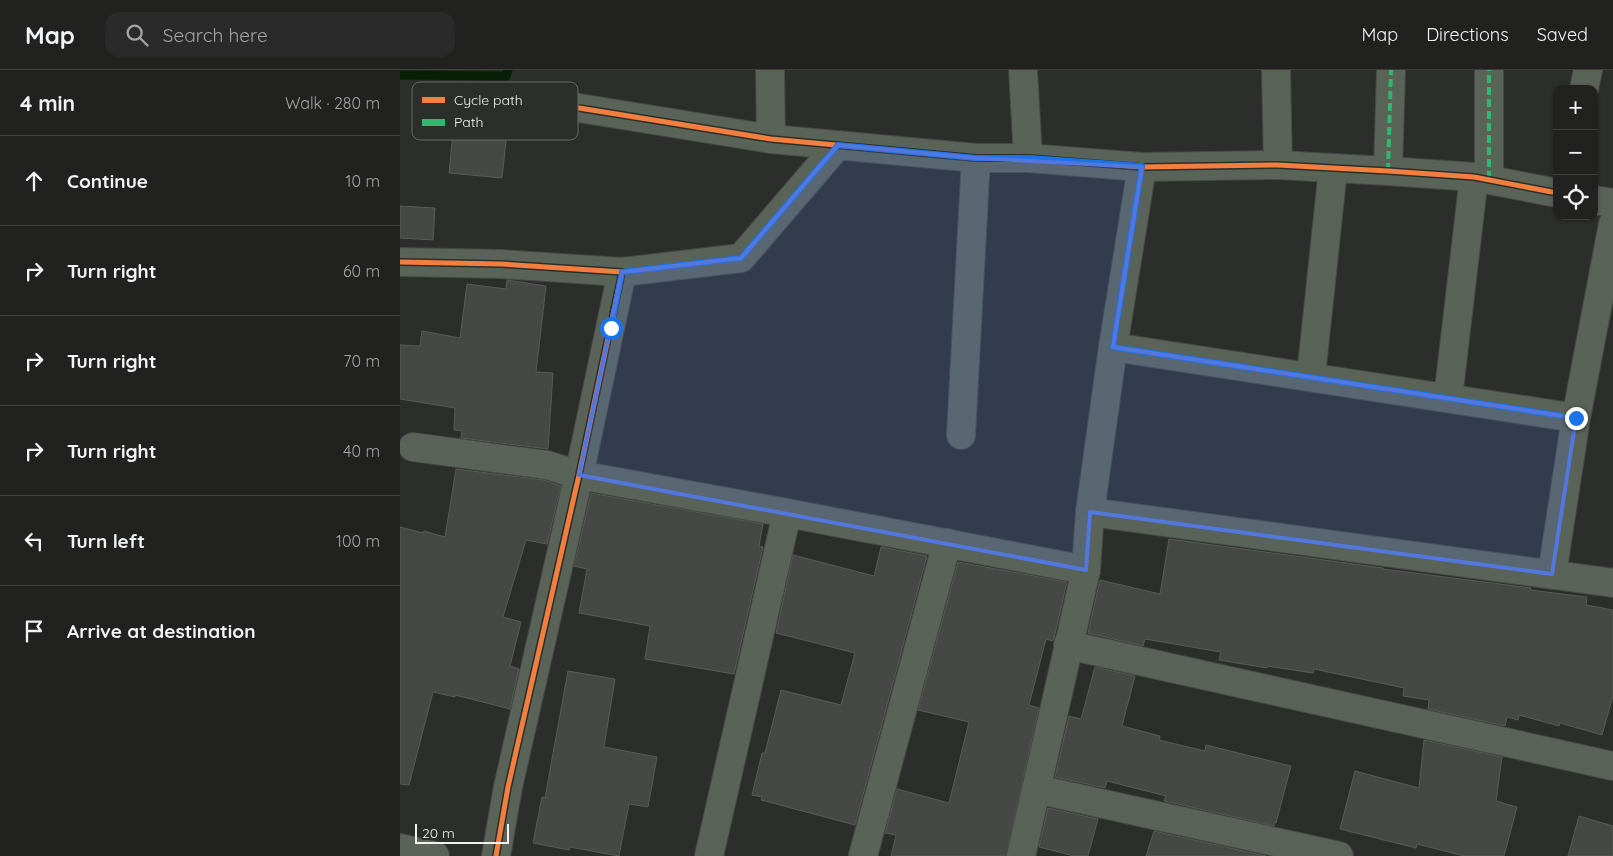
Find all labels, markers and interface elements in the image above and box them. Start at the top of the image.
search box [105,12,455,57]
text: Map [25,20,75,50]
icon: search [123,21,151,49]
text: Search here [163,23,268,47]
text: Map [1361,23,1398,46]
text: Directions [1426,23,1509,46]
text: Saved [1537,23,1588,46]
legend [412,82,578,140]
map controls [1553,85,1598,220]
button: + [1553,85,1598,130]
text: 4 min [20,90,75,116]
text: Cycle path [454,91,523,109]
text: Walk · 280 m [285,93,380,113]
text: Path [454,113,483,131]
button: − [1553,130,1598,175]
icon: ahead [20,167,48,195]
text: Continue [67,169,148,193]
text: 10 m [346,171,380,191]
button: locate [1553,175,1598,220]
icon: right [20,257,48,285]
text: Turn right [67,259,156,283]
text: 60 m [343,261,380,281]
route start [600,317,623,340]
icon: right [20,347,48,375]
text: Turn right [67,349,156,373]
text: 70 m [343,351,380,371]
route end [1565,407,1588,430]
icon: right [20,437,48,465]
text: Turn right [67,439,156,463]
text: 40 m [343,441,380,461]
icon: left [20,527,48,555]
text: Turn left [67,529,145,553]
text: 100 m [336,531,380,551]
icon: arrive [20,617,48,645]
text: Arrive at destination [67,619,256,643]
scale bar [415,821,509,844]
text: 20 m [422,824,455,842]

